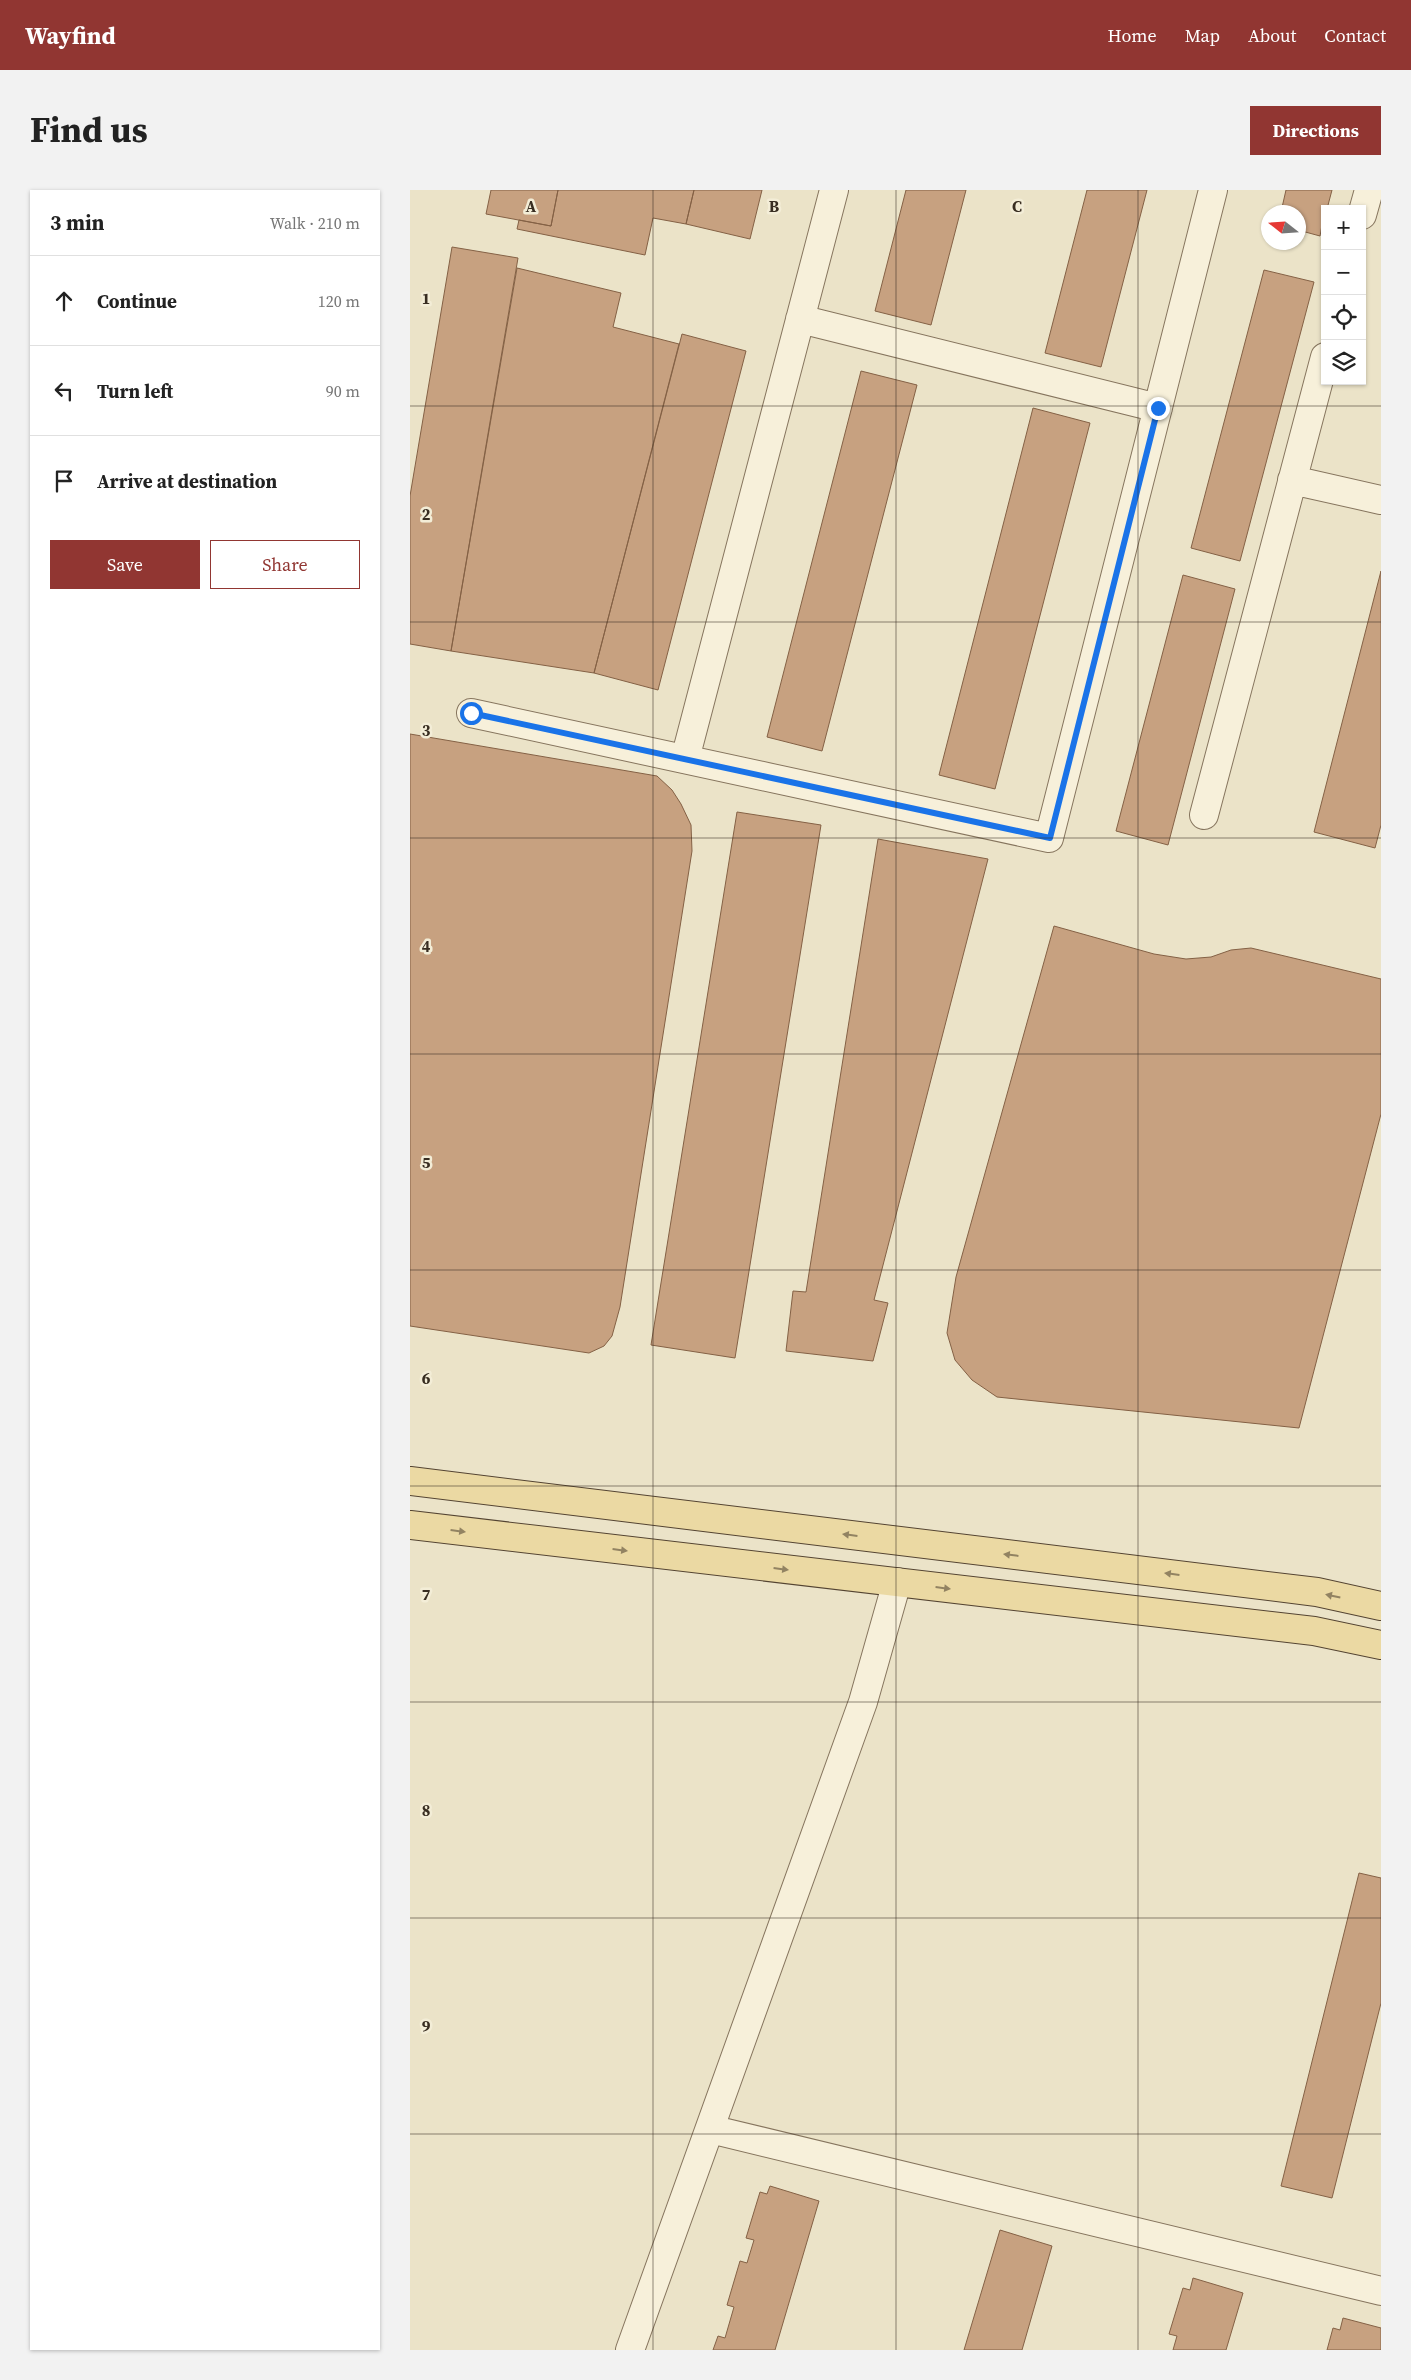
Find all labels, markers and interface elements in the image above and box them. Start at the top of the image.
text: Wayfind [25,19,116,52]
text: Home [1108,23,1157,48]
text: Map [1185,23,1220,48]
text: About [1248,23,1296,48]
text: Contact [1324,23,1386,48]
text: Find us [30,106,148,154]
button: Directions [1250,106,1381,155]
text: A [526,195,537,217]
text: B [769,195,780,217]
text: C [1012,195,1022,217]
north arrow [1261,205,1306,250]
map controls [1321,205,1366,385]
button: + [1321,205,1366,250]
text: 3 min [50,208,105,237]
text: Walk · 210 m [270,212,360,234]
button: − [1321,250,1366,295]
icon: ahead [50,287,78,315]
text: 1 [422,287,430,309]
text: Continue [97,288,177,314]
text: 120 m [318,290,360,312]
button: locate [1321,295,1366,340]
button: layers [1321,340,1366,385]
icon: left [50,377,78,405]
text: Turn left [97,378,173,404]
text: 90 m [326,380,360,402]
route end [1147,397,1170,420]
icon: arrive [50,467,78,495]
text: Arrive at destination [97,468,277,494]
text: 2 [422,503,431,525]
button: Save [50,540,200,589]
button: Share [210,540,360,589]
route start [460,702,483,725]
text: 3 [422,719,431,741]
text: 4 [422,935,431,957]
text: 5 [422,1151,431,1173]
text: 6 [422,1367,431,1389]
one-way arrow [451,1527,467,1535]
one-way arrow [841,1531,857,1539]
one-way arrow [612,1546,628,1554]
one-way arrow [1003,1550,1019,1558]
one-way arrow [773,1565,789,1573]
one-way arrow [1164,1570,1180,1578]
text: 7 [422,1583,431,1605]
one-way arrow [935,1584,951,1592]
one-way arrow [1325,1591,1341,1599]
text: 8 [422,1799,430,1821]
text: 9 [422,2015,431,2037]

